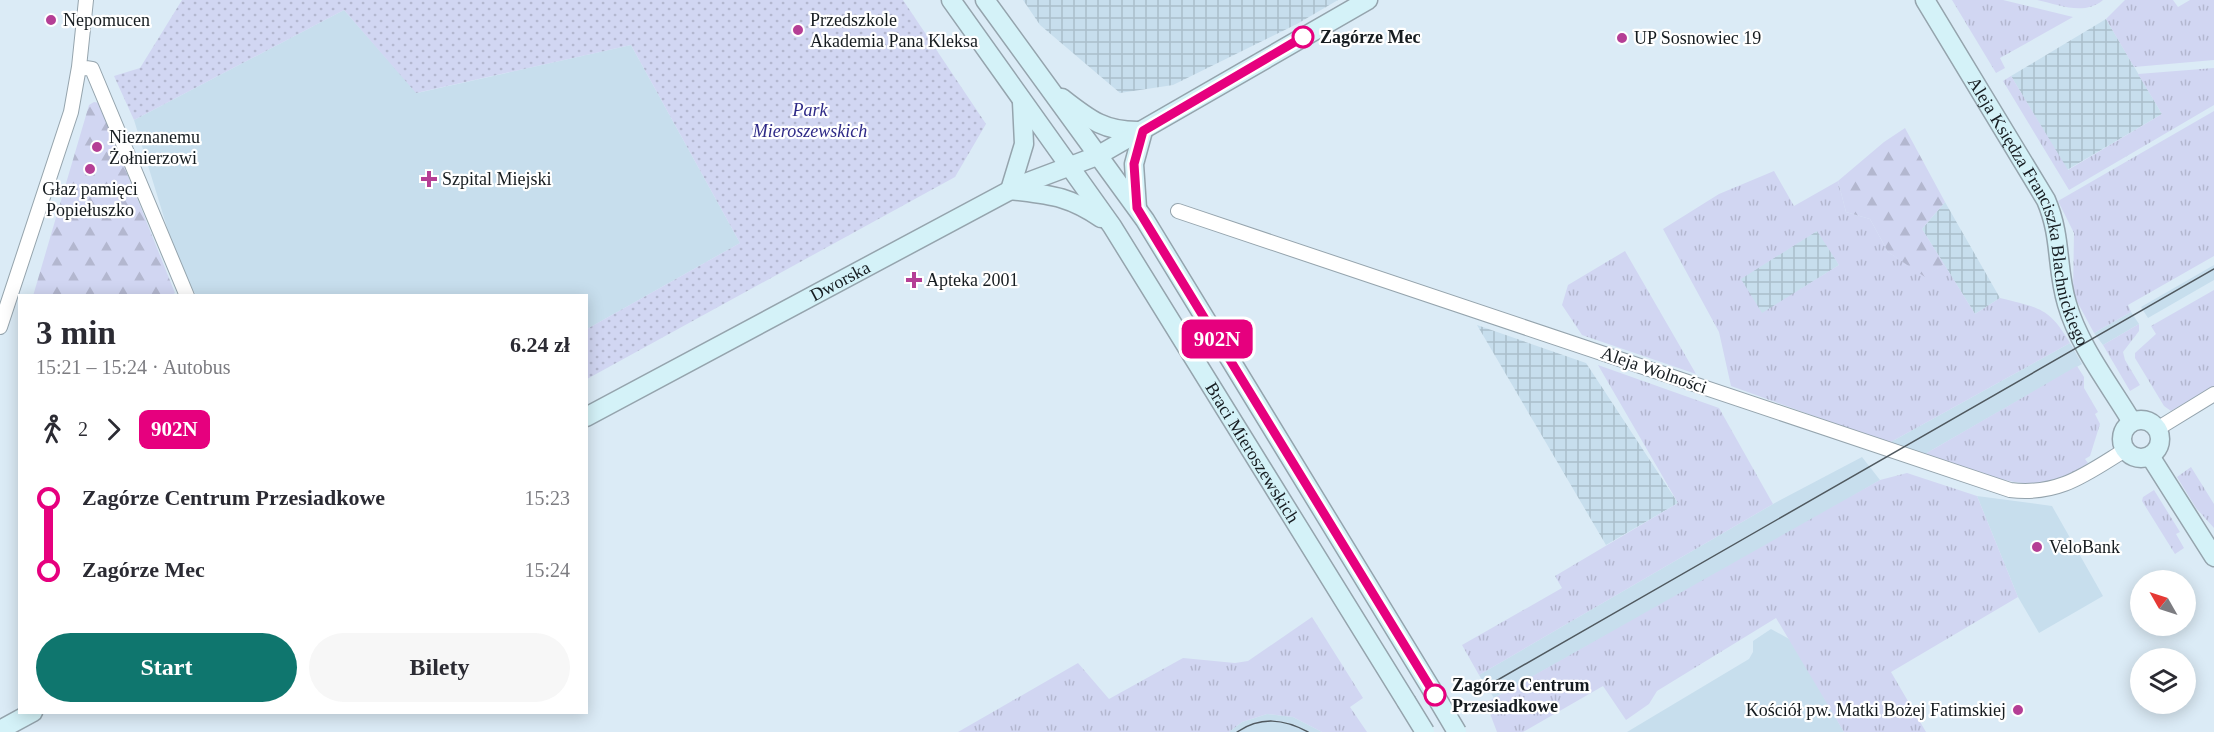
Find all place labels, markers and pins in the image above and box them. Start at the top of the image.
place label: Nepomucen [63,10,150,30]
place label: Przedszkole Akademia Pana Kleksa [810,10,978,51]
marker: Nepomucen [44,13,58,27]
marker: Przedszkole Akademia Pana Kleksa [791,23,805,37]
marker: Zagórze Mec [1292,26,1314,48]
place label: Zagórze Mec [1320,27,1420,47]
place label: UP Sosnowiec 19 [1634,28,1761,48]
marker: UP Sosnowiec 19 [1615,31,1629,45]
place label: Nieznanemu Żołnierzowi [109,127,200,168]
marker: Nieznanemu Żołnierzowi [90,140,104,154]
marker: Głaz pamięci Popiełuszko [83,162,97,176]
place label: Szpital Miejski [442,169,552,189]
marker: Szpital Miejski [420,170,438,188]
place label: Głaz pamięci Popiełuszko [42,179,138,220]
place label: Apteka 2001 [926,270,1018,290]
marker: Apteka 2001 [907,273,921,287]
place label: VeloBank [2049,537,2120,557]
marker: VeloBank [2030,540,2044,554]
place label: Zagórze Centrum Przesiadkowe [1452,675,1589,716]
marker: Zagórze Centrum Przesiadkowe [1424,684,1446,706]
place label: Kościół pw. Matki Bożej Fatimskiej [1746,700,2006,720]
marker: Kościół pw. Matki Bożej Fatimskiej [2011,703,2025,717]

